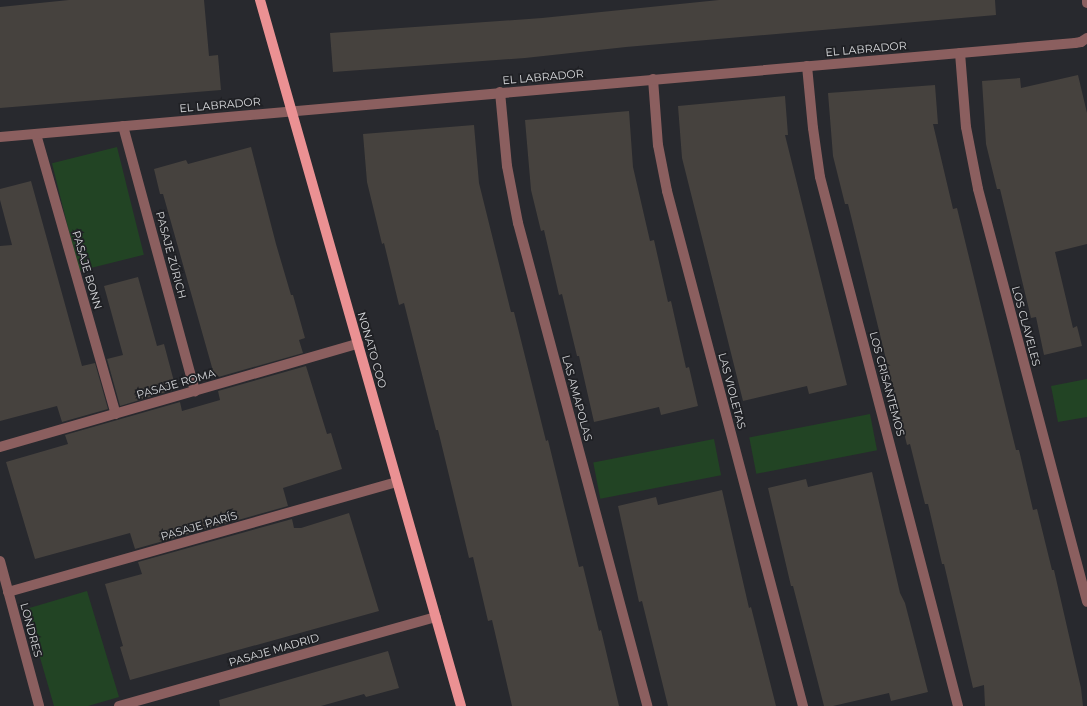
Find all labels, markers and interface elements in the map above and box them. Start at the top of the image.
street label: EL LABRADOR [825,39,907,59]
street label: EL LABRADOR [502,67,584,87]
street label: EL LABRADOR [179,95,261,115]
street label: PASAJE ZÚRICH [153,210,189,300]
street label: PASAJE BONN [69,229,105,311]
street label: LOS CLAVELES [1009,284,1043,368]
street label: NONATO COO [355,310,389,390]
street label: LOS CRISANTEMOS [867,330,907,438]
street label: LAS VIOLETAS [715,351,749,431]
street label: LAS AMAPOLAS [559,354,595,442]
street label: PASAJE ROMA [135,366,217,402]
street label: PASAJE PARÍS [159,509,239,543]
street label: LONDRES [17,601,45,659]
street label: PASAJE MADRID [227,631,321,669]

